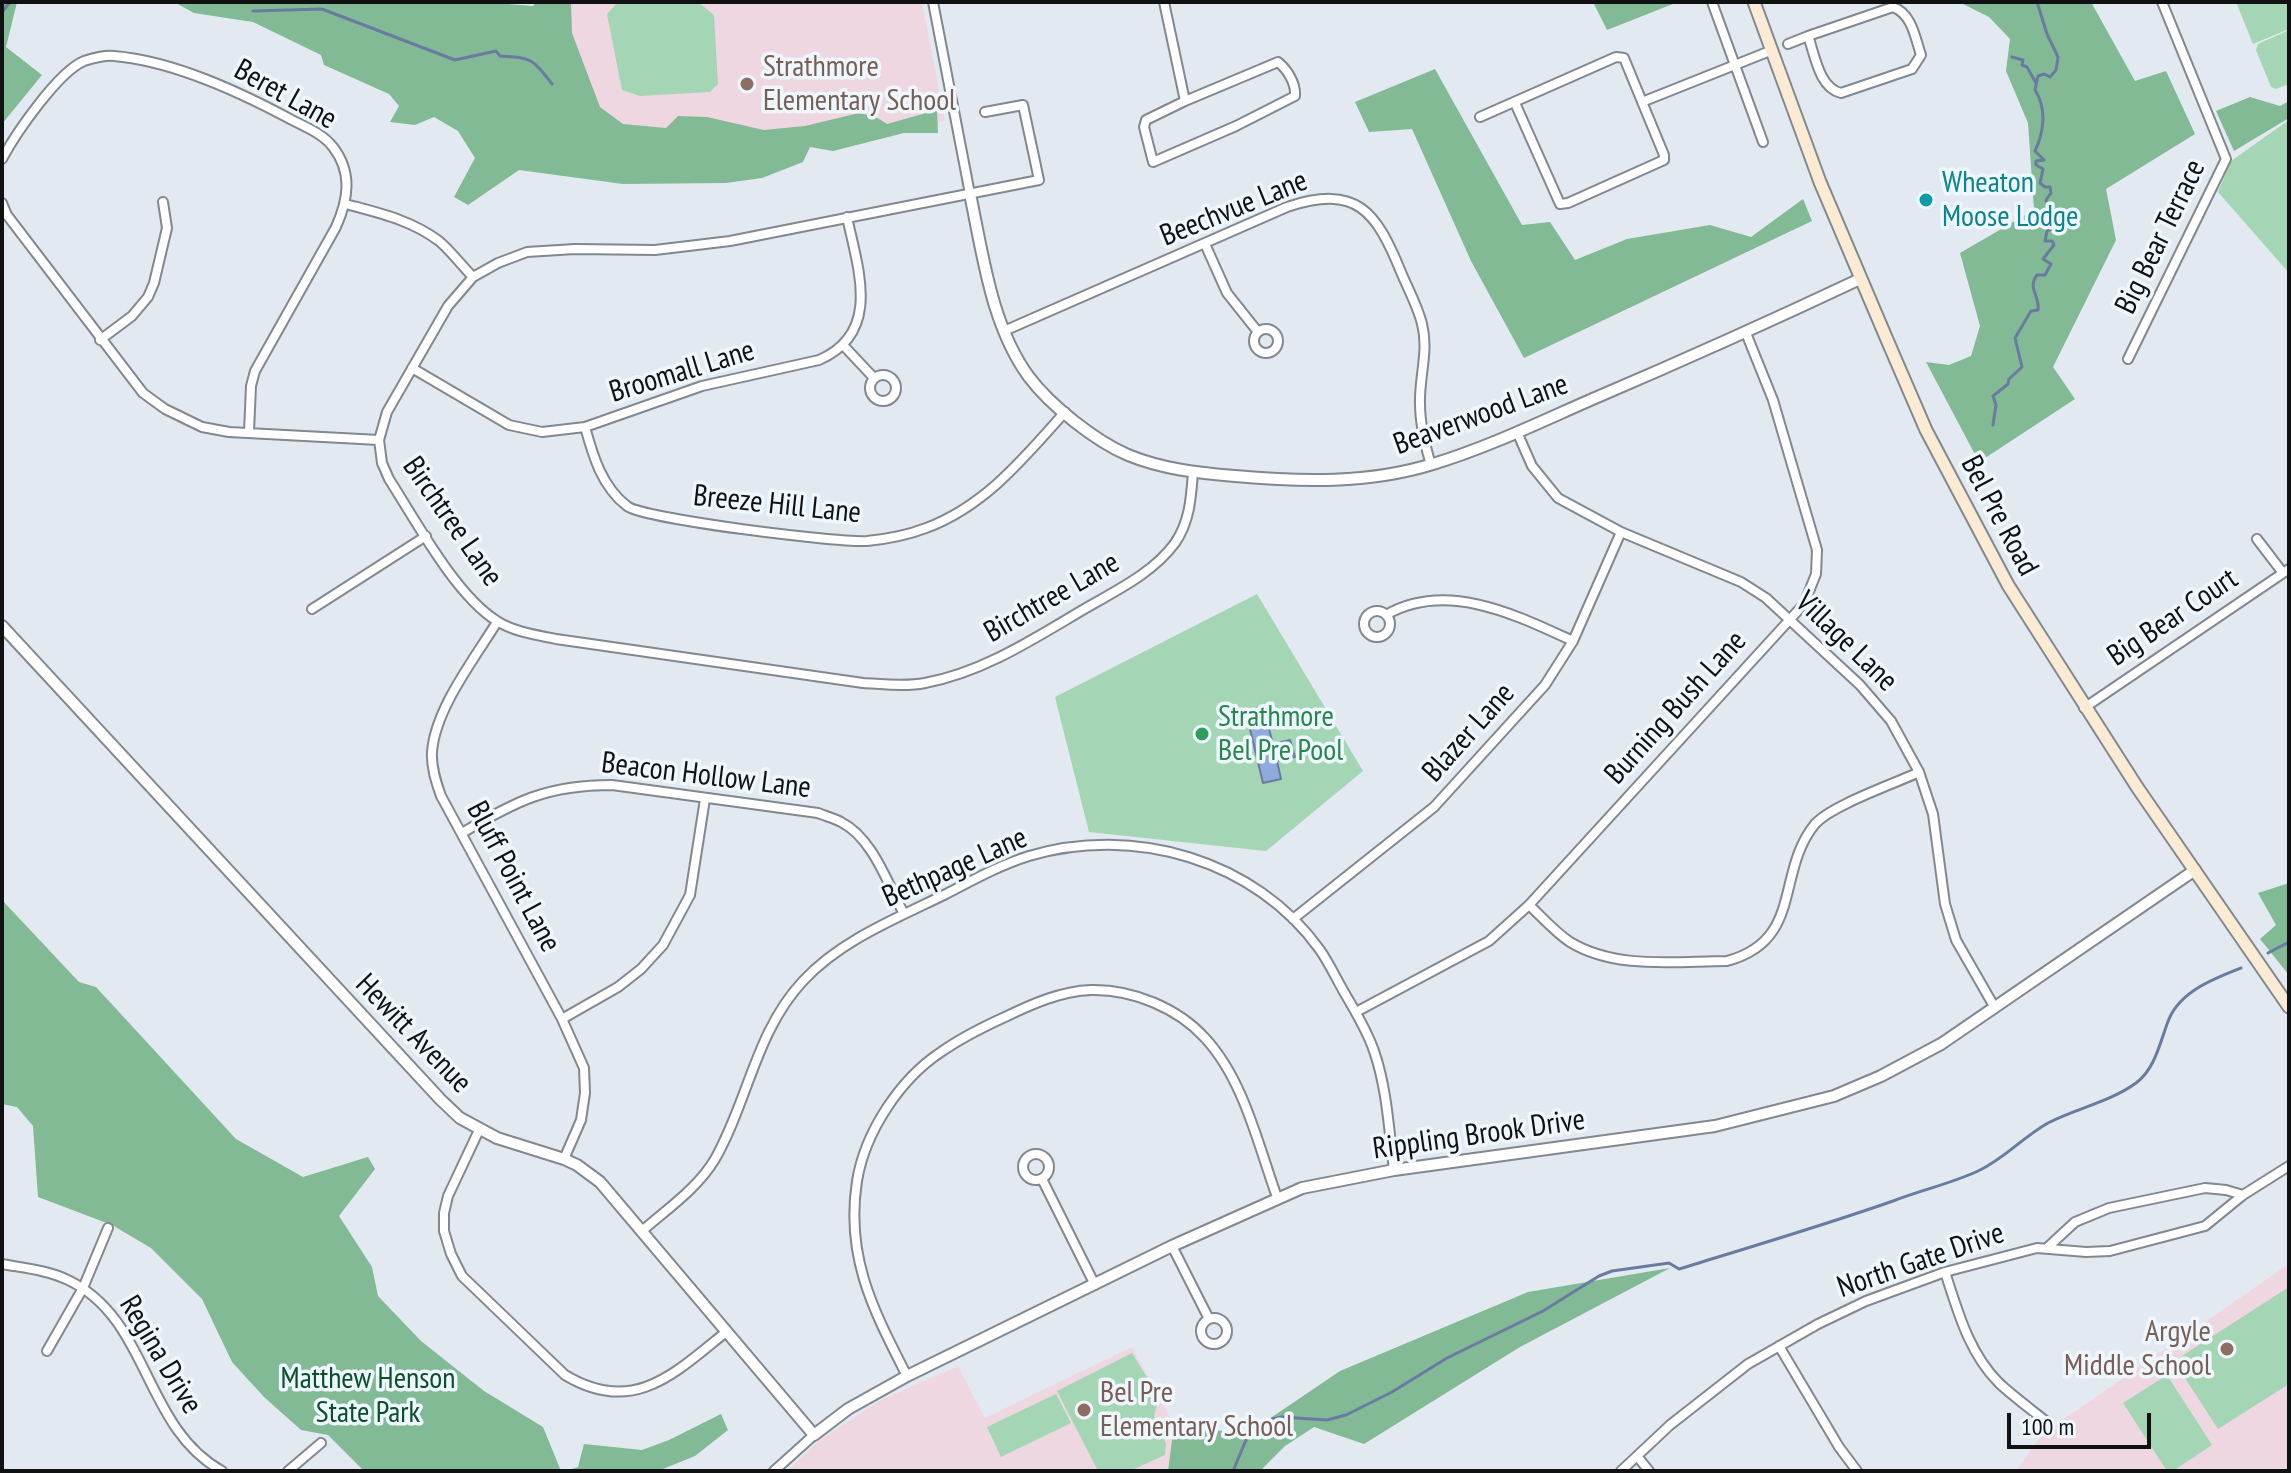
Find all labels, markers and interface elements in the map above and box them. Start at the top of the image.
place label: Strathmore Elementary School [763,49,956,120]
street label: Beret Lane [228,52,342,138]
marker: Strathmore Elementary School [738,75,756,93]
street label: Big Bear Terrace [2108,154,2214,320]
street label: Beechvue Lane [1155,163,1313,255]
place label: Wheaton Moose Lodge [1942,165,2078,236]
marker: Wheaton Moose Lodge [1917,191,1935,209]
street label: Broomall Lane [605,333,759,411]
street label: Beaverwood Lane [1389,367,1573,463]
street label: Birchtree Lane [394,450,510,594]
street label: Bel Pre Road [1952,450,2046,582]
street label: Breeze Hill Lane [691,478,863,532]
street label: Birchtree Lane [978,545,1126,651]
street label: Big Bear Court [2101,561,2245,675]
street label: Village Lane [1788,585,1904,699]
street label: Burning Bush Lane [1598,624,1754,792]
street label: Blazer Lane [1415,676,1523,790]
place label: Strathmore Bel Pre Pool [1218,699,1343,770]
marker: Strathmore Bel Pre Pool [1193,725,1211,743]
street label: Beacon Hollow Lane [599,745,813,807]
street label: Bluff Point Lane [458,796,568,958]
street label: Bethpage Lane [877,820,1033,916]
street label: Hewitt Avenue [348,967,478,1101]
street label: Rippling Brook Drive [1371,1102,1587,1168]
street label: North Gate Drive [1833,1216,2009,1306]
street label: Regina Drive [111,1290,209,1420]
place label: Argyle Middle School [2064,1314,2211,1384]
marker: Argyle Middle School [2218,1340,2236,1358]
park label: Matthew Henson State Park [281,1361,455,1432]
place label: Bel Pre Elementary School [1100,1375,1293,1446]
scale bar [2011,1397,2155,1447]
marker: Bel Pre Elementary School [1075,1401,1093,1419]
text: 100 m [2021,1411,2074,1442]

